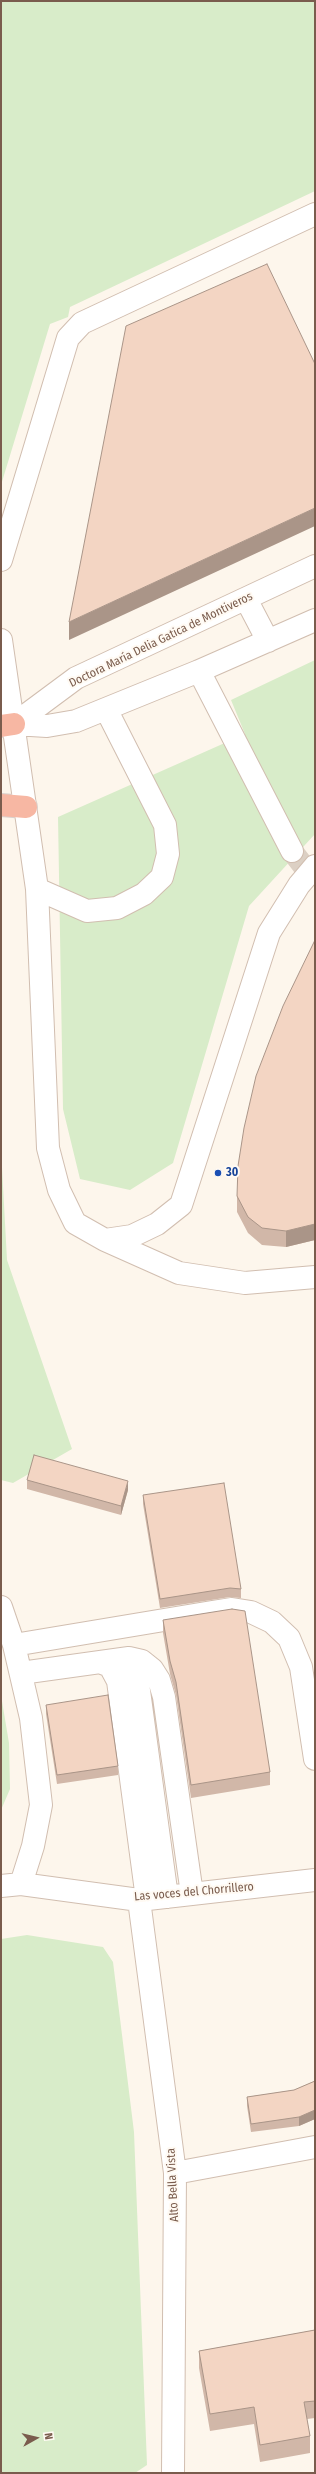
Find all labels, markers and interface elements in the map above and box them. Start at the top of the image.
street label: Doctora María Delia Gatica de Montiveros [67,589,255,691]
place label: 30 [226,1166,238,1180]
marker: 30 [213,1168,223,1178]
street label: Las voces del Chorrillero [134,1880,254,1904]
street label: Alto Bella Vista [164,2148,182,2222]
north arrow [16,2418,56,2458]
text: N [41,2432,55,2440]

